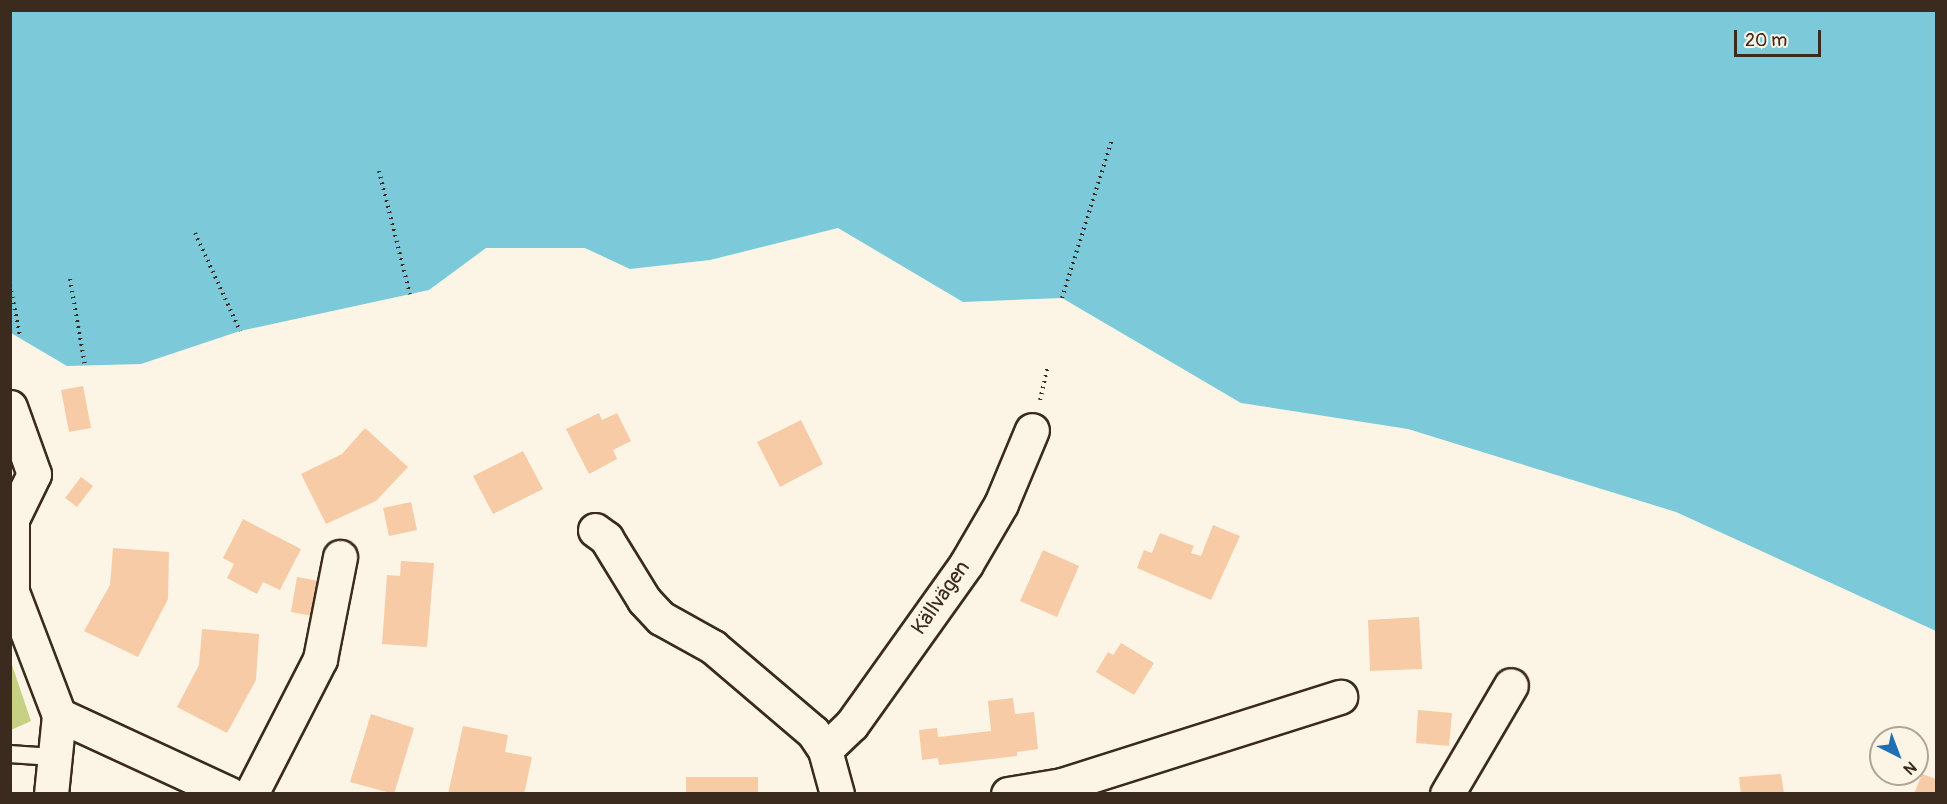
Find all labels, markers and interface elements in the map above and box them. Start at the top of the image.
scale bar [1737,18,1824,56]
text: 20 m [1745,29,1787,52]
street label: Källvägen [906,556,976,640]
north arrow [1869,726,1929,786]
text: N [1899,757,1920,779]

